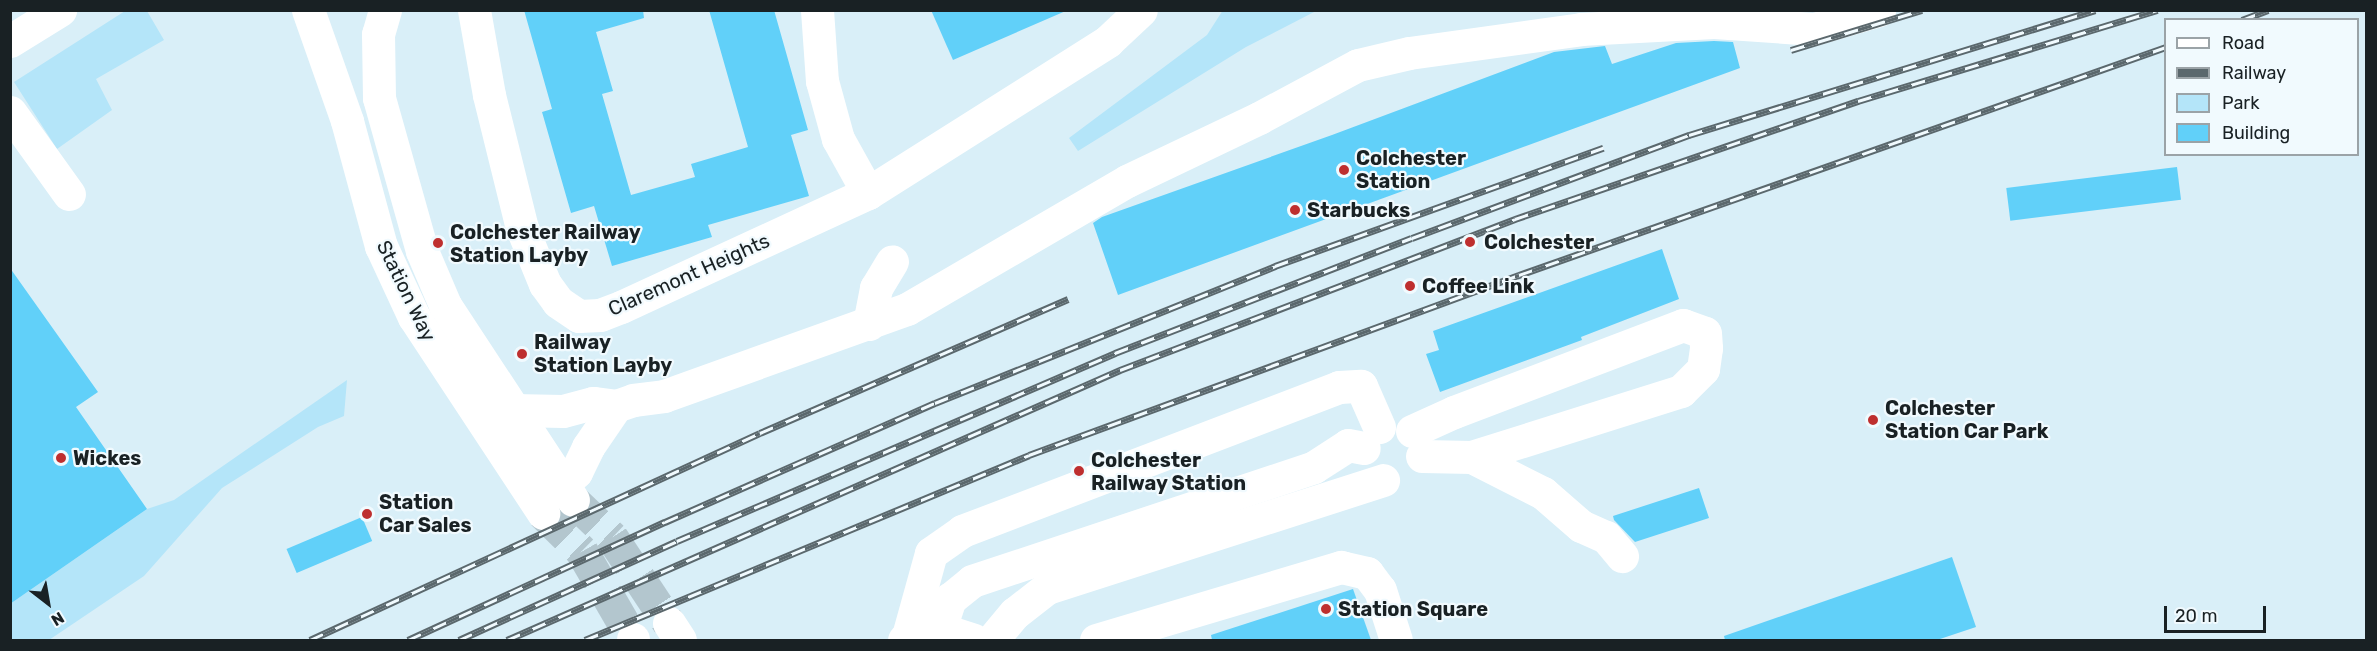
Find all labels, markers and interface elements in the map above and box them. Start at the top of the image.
legend [2164,18,2359,156]
text: Road [2222,32,2265,54]
text: Railway [2222,62,2286,84]
text: Park [2222,92,2259,114]
text: Building [2222,122,2290,144]
place label: Colchester Station [1356,146,1466,193]
marker: Colchester Station [1337,163,1351,177]
place label: Starbucks [1307,198,1410,222]
marker: Starbucks [1288,203,1302,217]
place label: Colchester Railway Station Layby [450,220,641,267]
street label: Claremont Heights [605,229,773,321]
place label: Colchester [1484,230,1594,254]
marker: Colchester [1461,233,1479,251]
street label: Station Way [371,236,441,346]
marker: Colchester Railway Station Layby [431,236,445,250]
place label: Coffee Link [1422,274,1534,298]
marker: Coffee Link [1403,279,1417,293]
place label: Railway Station Layby [534,330,672,377]
marker: Railway Station Layby [515,347,529,361]
place label: Colchester Station Car Park [1885,396,2049,443]
marker: Colchester Station Car Park [1866,413,1880,427]
place label: Wickes [73,446,141,470]
place label: Colchester Railway Station [1091,448,1247,495]
marker: Wickes [54,451,68,465]
marker: Colchester Railway Station [1072,464,1086,478]
place label: Station Car Sales [379,490,472,537]
marker: Station Car Sales [360,507,374,521]
north arrow [18,573,78,633]
scale bar [2167,594,2269,632]
place label: Station Square [1338,597,1488,621]
marker: Station Square [1319,602,1333,616]
text: 20 m [2175,605,2217,627]
text: N [48,608,67,630]

